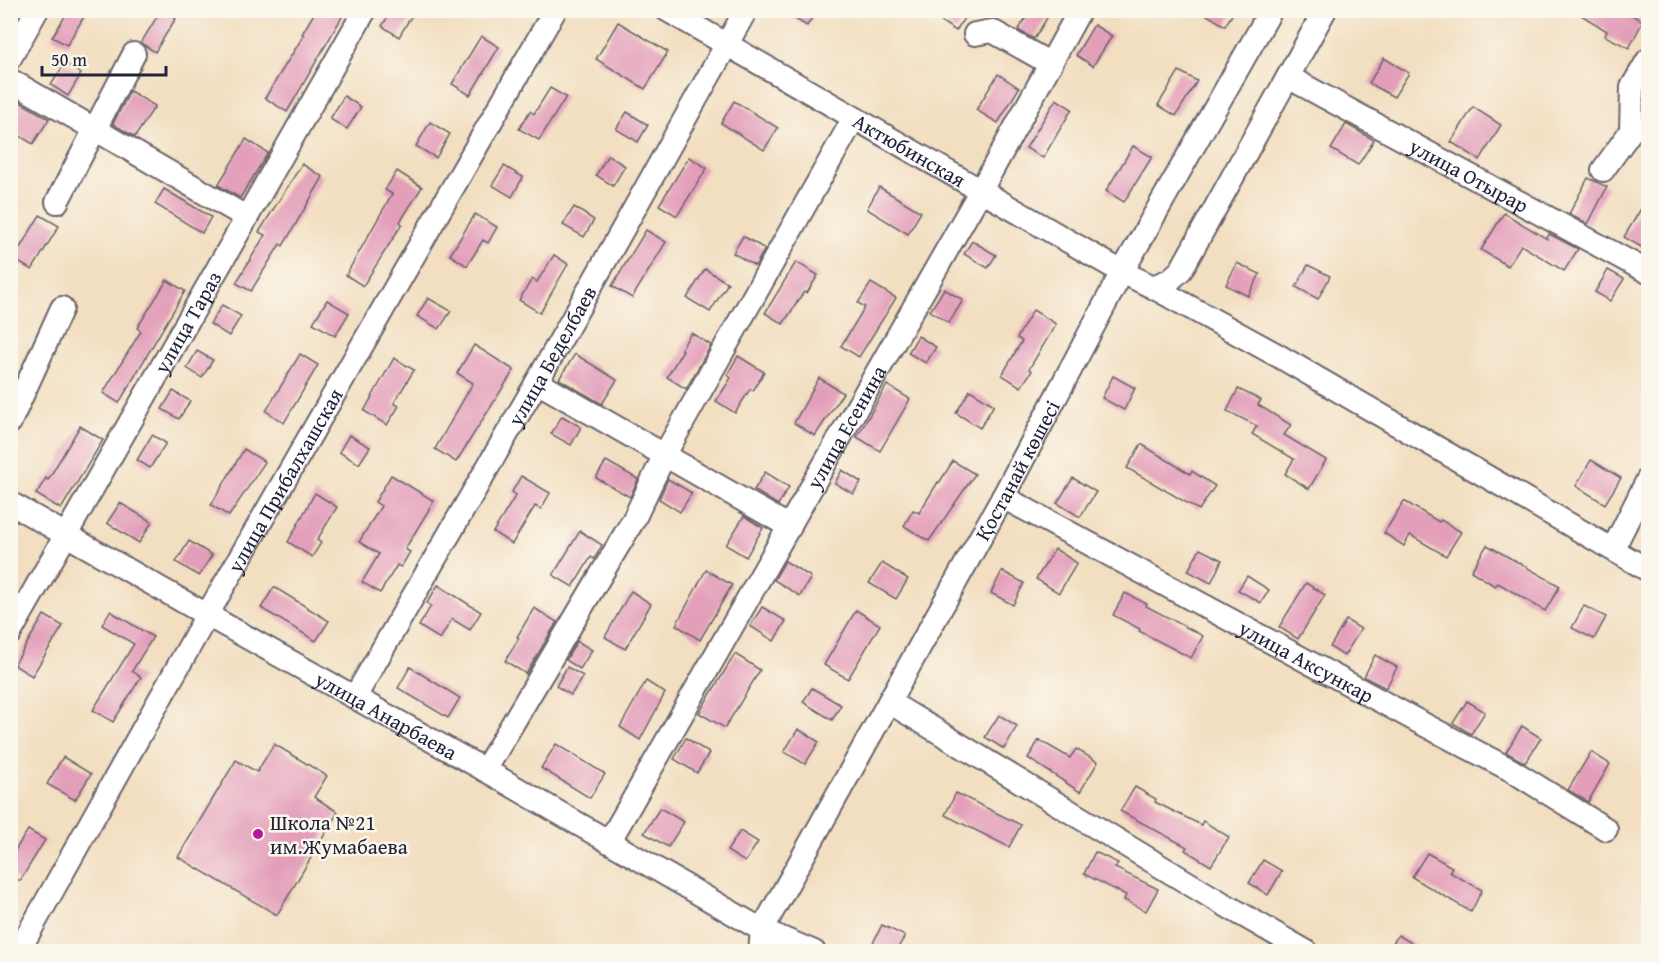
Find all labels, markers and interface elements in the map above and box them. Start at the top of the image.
scale bar [42,39,166,77]
text: 50 m [51,46,87,73]
street label: Актюбинская [848,105,972,195]
street label: улица Отырар [1403,130,1534,220]
street label: улица Тараз [145,265,229,380]
street label: улица Беделбаев [499,280,604,432]
street label: улица Есенина [798,359,894,495]
street label: улица Прибалхашская [219,382,350,579]
street label: Қостанай көшесі [966,394,1067,546]
street label: улица Аксункар [1232,611,1380,710]
street label: улица Анарбаева [309,662,463,767]
place label: Школа №21 им.Жумабаева [270,807,408,862]
marker: Школа №21 им.Жумабаева [251,827,265,841]

